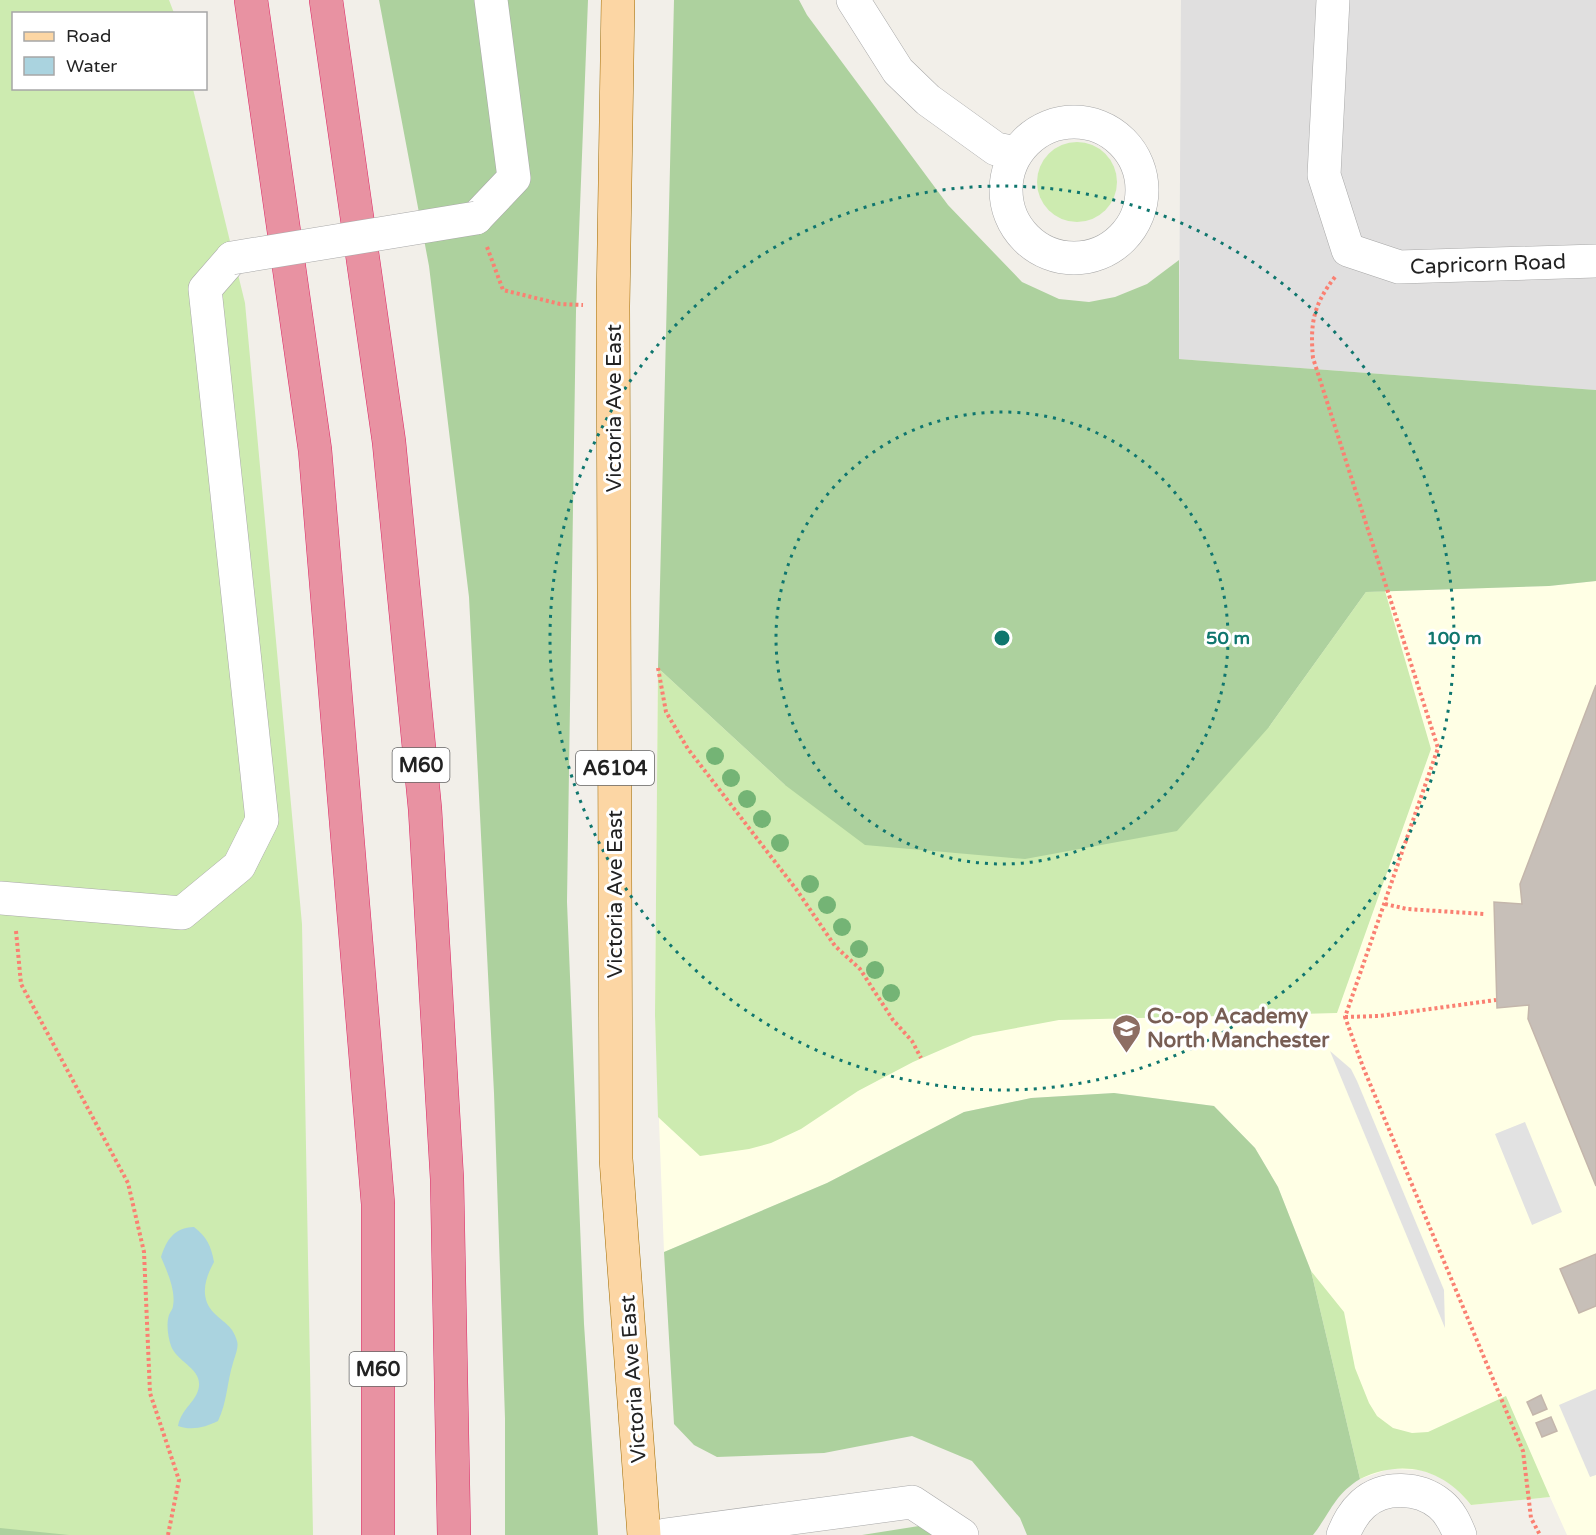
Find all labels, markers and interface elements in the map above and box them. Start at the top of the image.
legend [12,12,207,90]
text: Road [66,25,111,47]
text: Water [66,55,117,77]
street label: Capricorn Road [1410,249,1566,280]
street label: Victoria Ave East [602,324,627,492]
text: 50 m [1206,627,1250,649]
text: 100 m [1426,627,1482,649]
centre of rings [992,628,1012,648]
road number: M60 [392,748,450,782]
road number: A6104 [576,751,654,785]
street label: Victoria Ave East [603,810,628,978]
place label: Co-op Academy North Manchester [1147,1004,1330,1053]
school or university icon: Co-op Academy North Manchester [1110,1012,1142,1054]
street label: Victoria Ave East [615,1294,652,1464]
road number: M60 [350,1352,406,1386]

